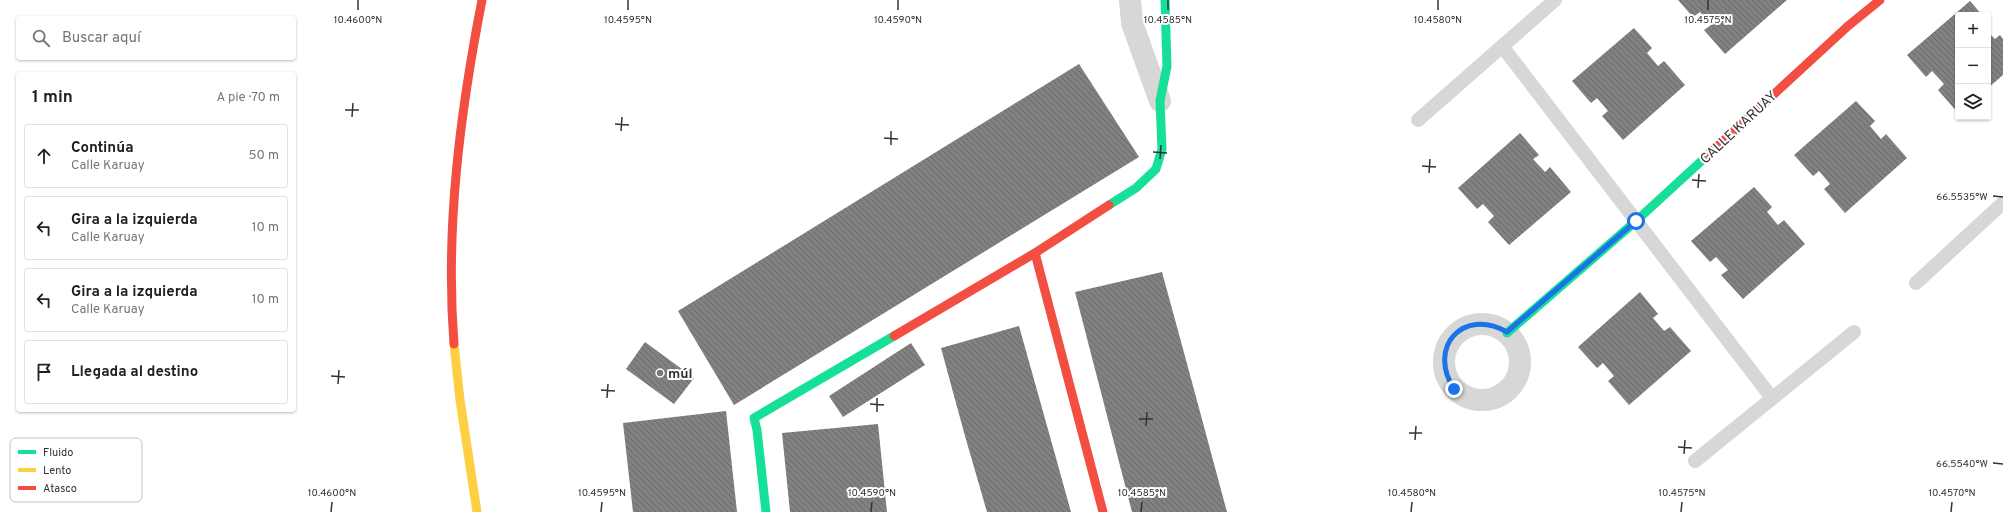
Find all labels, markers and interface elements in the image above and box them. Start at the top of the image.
map controls [1955,12,1991,120]
button: + [1955,12,1991,48]
text: 10.4600°N [334,14,382,27]
text: 10.4595°N [604,14,652,27]
text: 10.4590°N [874,14,922,27]
text: 10.4585°N [1144,14,1192,27]
text: 10.4580°N [1414,14,1462,27]
text: 10.4575°N [1684,14,1732,27]
search box [16,16,296,60]
icon: search [30,27,52,49]
text: Buscar aquí [62,29,141,48]
button: − [1955,48,1991,84]
button: layers [1955,84,1991,120]
text: 1 min [32,87,73,109]
street label: CALLE KARUAY [1697,88,1781,168]
text: A pie · 70 m [217,90,280,106]
text: Continúa [71,139,133,158]
icon: ahead [33,145,55,167]
text: 50 m [249,148,279,164]
text: Calle Karuay [71,158,145,174]
text: 66.5535°W [1936,191,1988,204]
text: Gira a la izquierda [71,211,198,230]
route start [1627,212,1645,230]
icon: left [33,217,55,239]
text: 10 m [252,220,279,236]
text: Calle Karuay [71,230,145,246]
text: Gira a la izquierda [71,283,198,302]
icon: left [33,289,55,311]
text: 10 m [252,292,279,308]
text: Calle Karuay [71,302,145,318]
icon: arrive [33,361,55,383]
text: Llegada al destino [71,363,198,382]
place label: múl [668,366,693,383]
marker: múl [655,368,665,378]
route end [1445,380,1463,398]
legend [10,438,142,502]
text: Fluido [43,446,73,460]
text: 66.5540°W [1936,458,1988,471]
text: Lento [43,464,71,478]
text: Atasco [43,482,77,496]
text: 10.4600°N [308,487,356,500]
text: 10.4595°N [578,487,626,500]
text: 10.4590°N [848,487,896,500]
text: 10.4585°N [1118,487,1166,500]
text: 10.4580°N [1388,487,1436,500]
text: 10.4575°N [1658,487,1706,500]
text: 10.4570°N [1928,487,1976,500]

